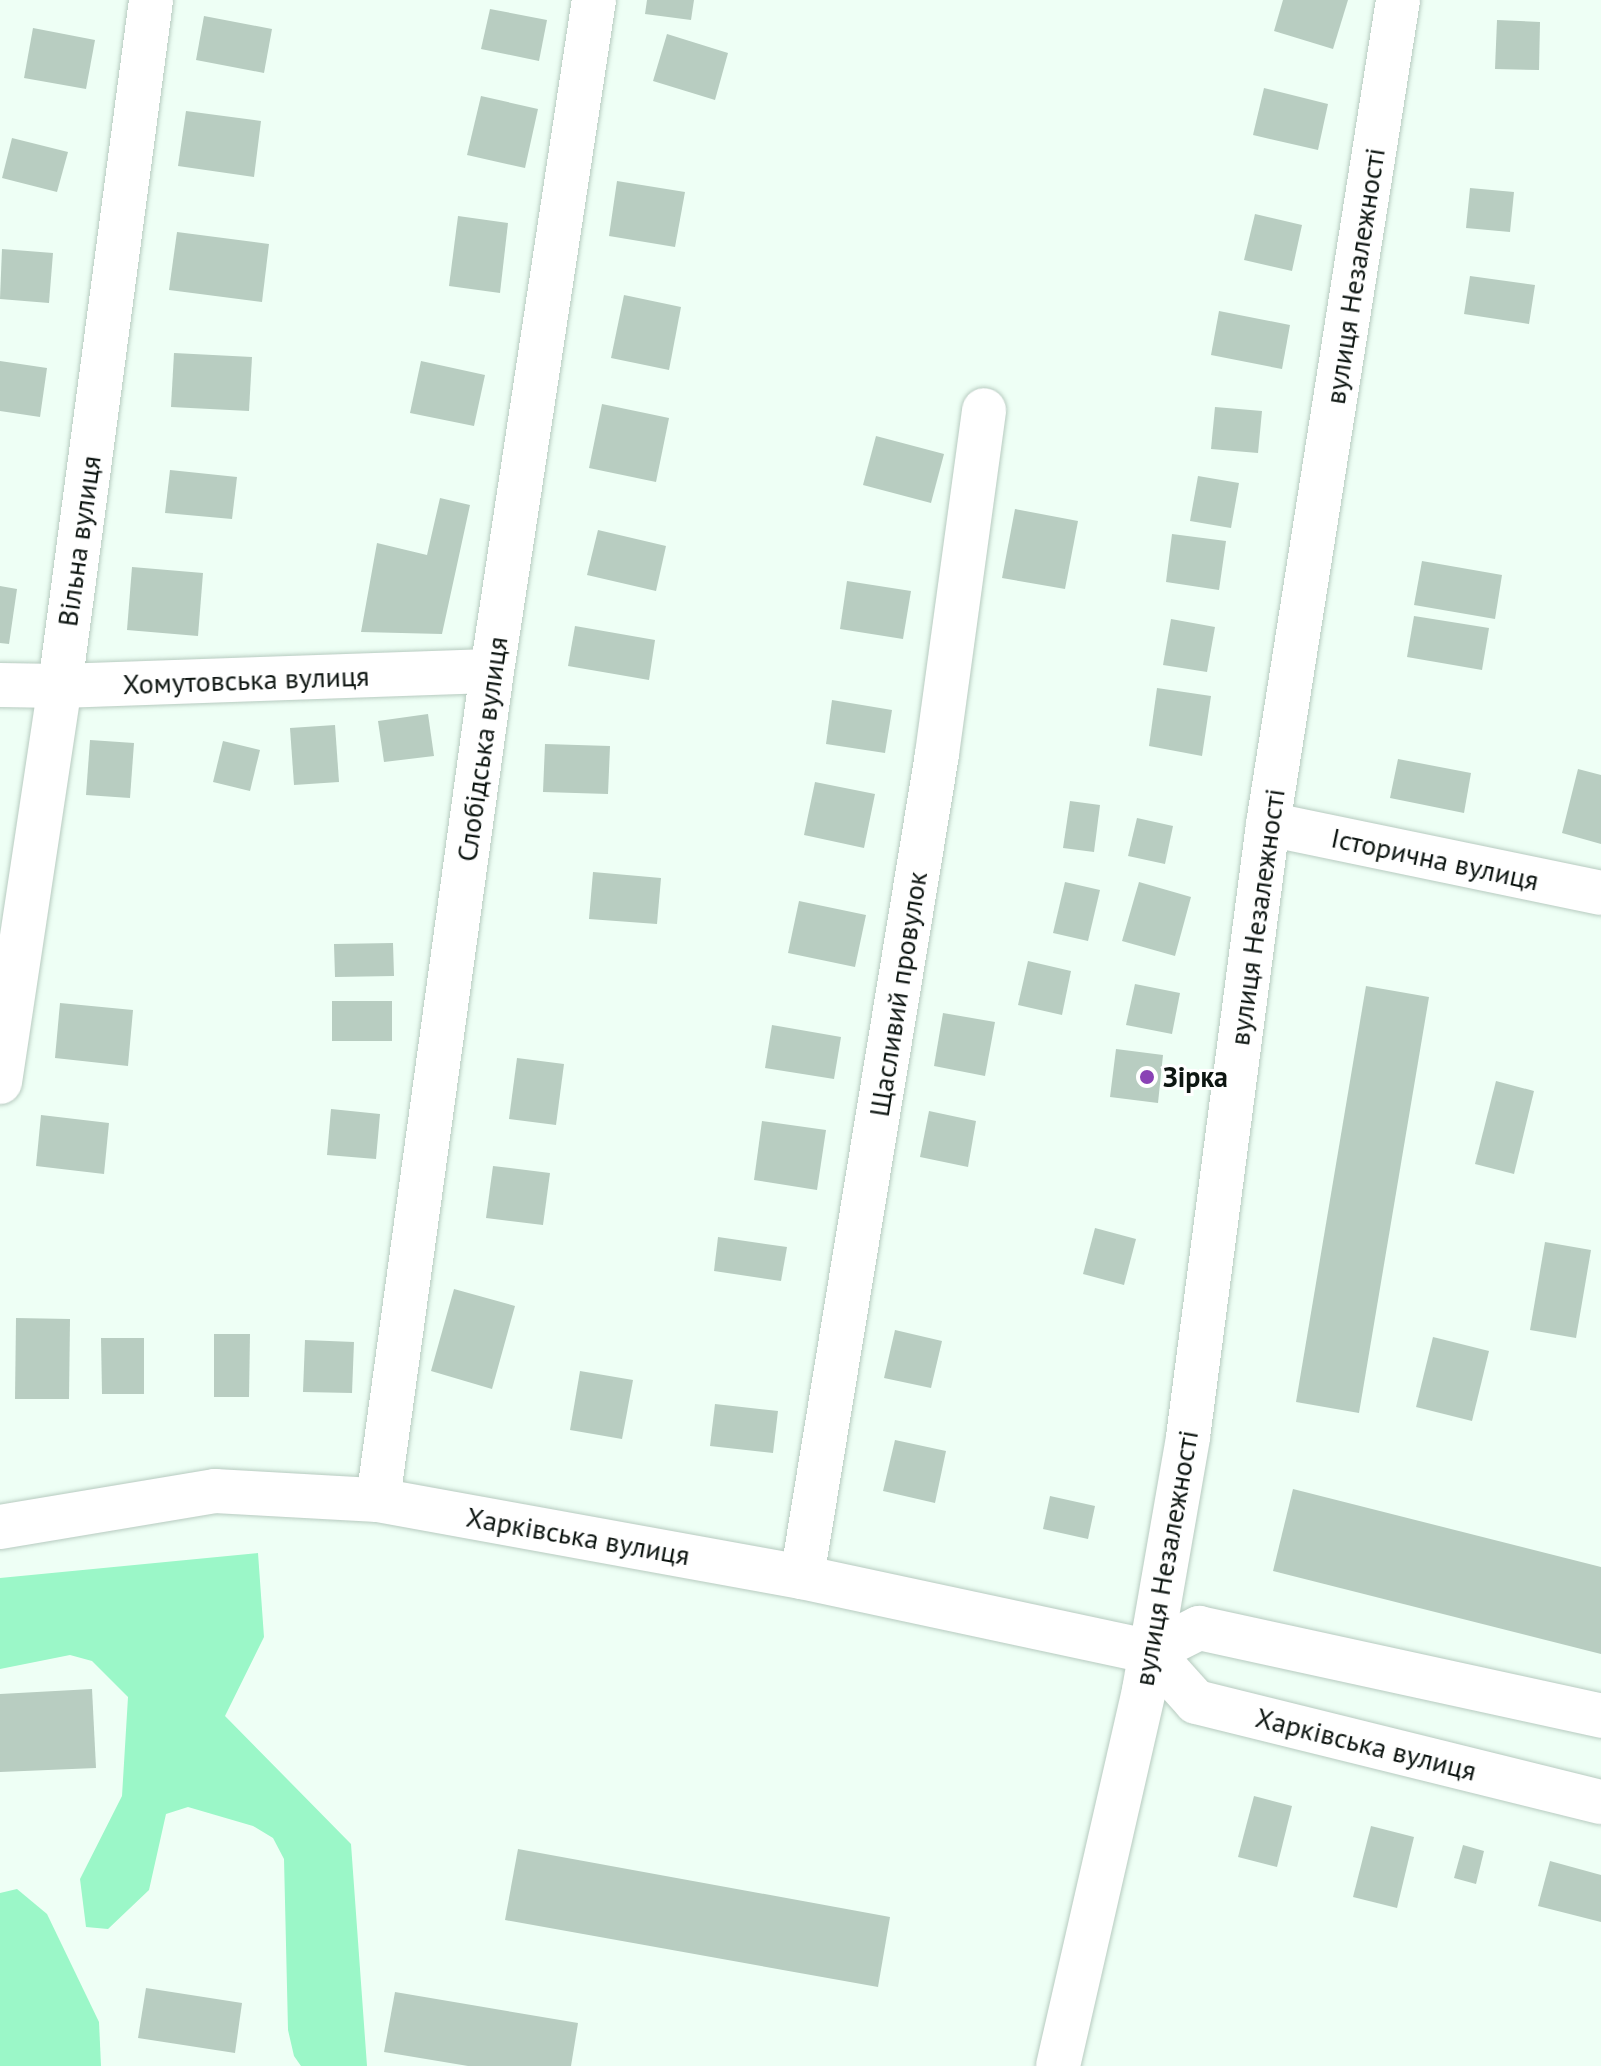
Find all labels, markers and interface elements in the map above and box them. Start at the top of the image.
street label: вулиця Незалежності [1318,145,1392,407]
street label: Вільна вулиця [50,453,108,629]
street label: Слобідська вулиця [450,634,514,864]
street label: Хомутовська вулиця [122,659,370,701]
street label: вулиця Незалежності [1222,786,1292,1048]
street label: Історична вулиця [1328,821,1542,897]
street label: Щасливий провулок [862,869,934,1119]
place label: Зірка [1163,1060,1228,1094]
marker: Зірка [1138,1068,1156,1086]
street label: вулиця Незалежності [1127,1428,1205,1688]
street label: Харківська вулиця [464,1500,692,1572]
street label: Харківська вулиця [1252,1700,1480,1788]

